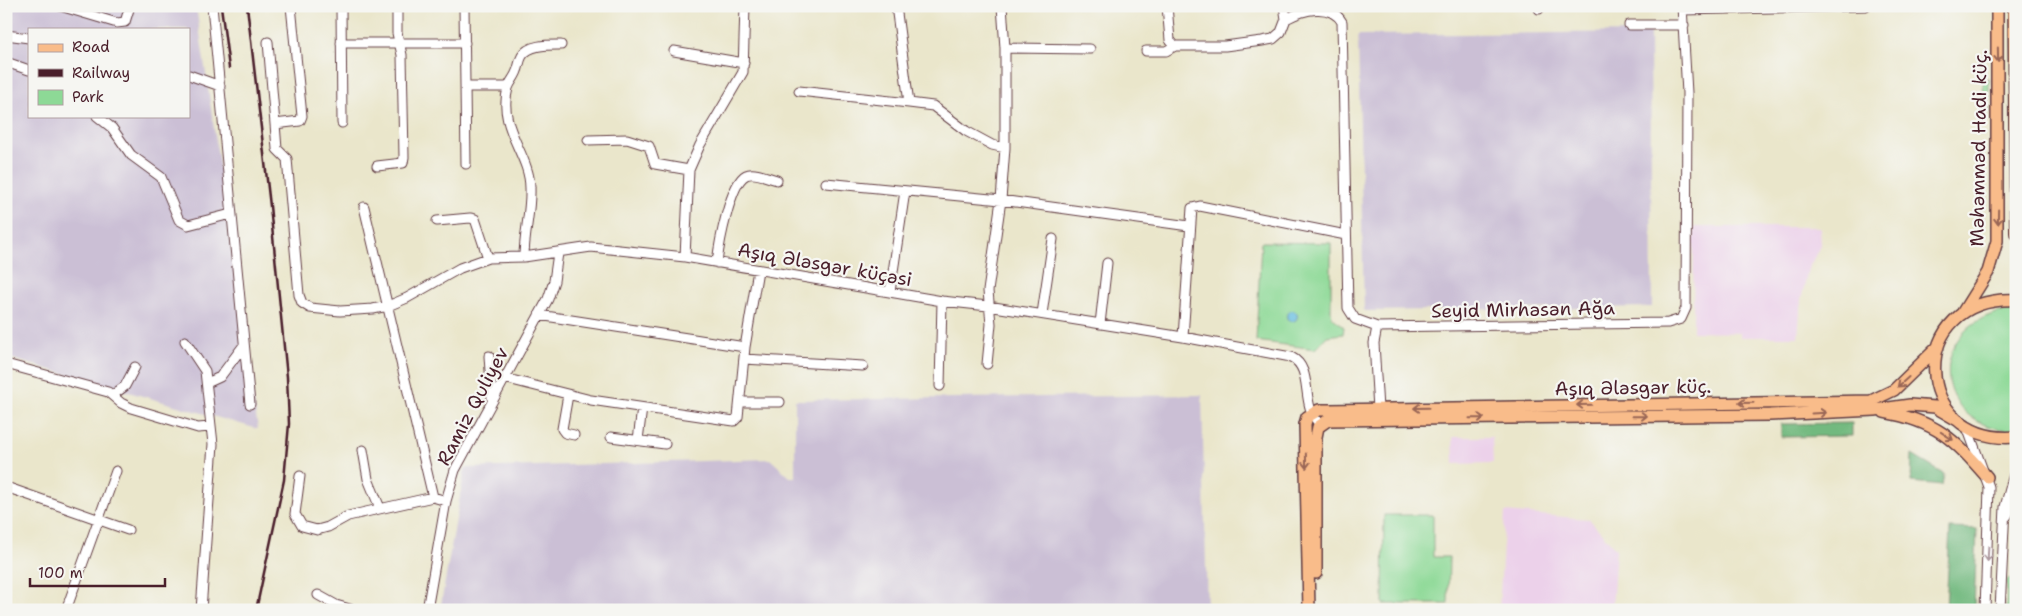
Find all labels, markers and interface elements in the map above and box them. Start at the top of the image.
legend [28,28,190,118]
text: Road [72,37,110,57]
one-way arrow [1993,46,2003,63]
street label: Məhəmməd Hadi küç. [1964,49,1993,247]
text: Railway [72,63,130,83]
text: Park [72,87,104,107]
one-way arrow [1993,209,2002,225]
street label: Aşıq Ələsgər küçəsi [736,237,914,292]
street label: Seyid Mirhəsən Ağa [1431,295,1615,324]
street label: Ramiz Quliyev [431,343,514,470]
street label: Aşıq Ələsgər küç. [1554,374,1712,401]
one-way arrow [1896,376,1909,388]
one-way arrow [1739,398,1755,407]
one-way arrow [1576,400,1592,410]
one-way arrow [1414,403,1430,413]
one-way arrow [1810,408,1826,417]
one-way arrow [1631,411,1647,421]
one-way arrow [1468,413,1485,423]
one-way arrow [1940,431,1954,441]
one-way arrow [1301,452,1311,468]
one-way arrow [1983,546,1992,562]
scale bar [30,556,165,588]
text: 100 m [38,563,83,583]

